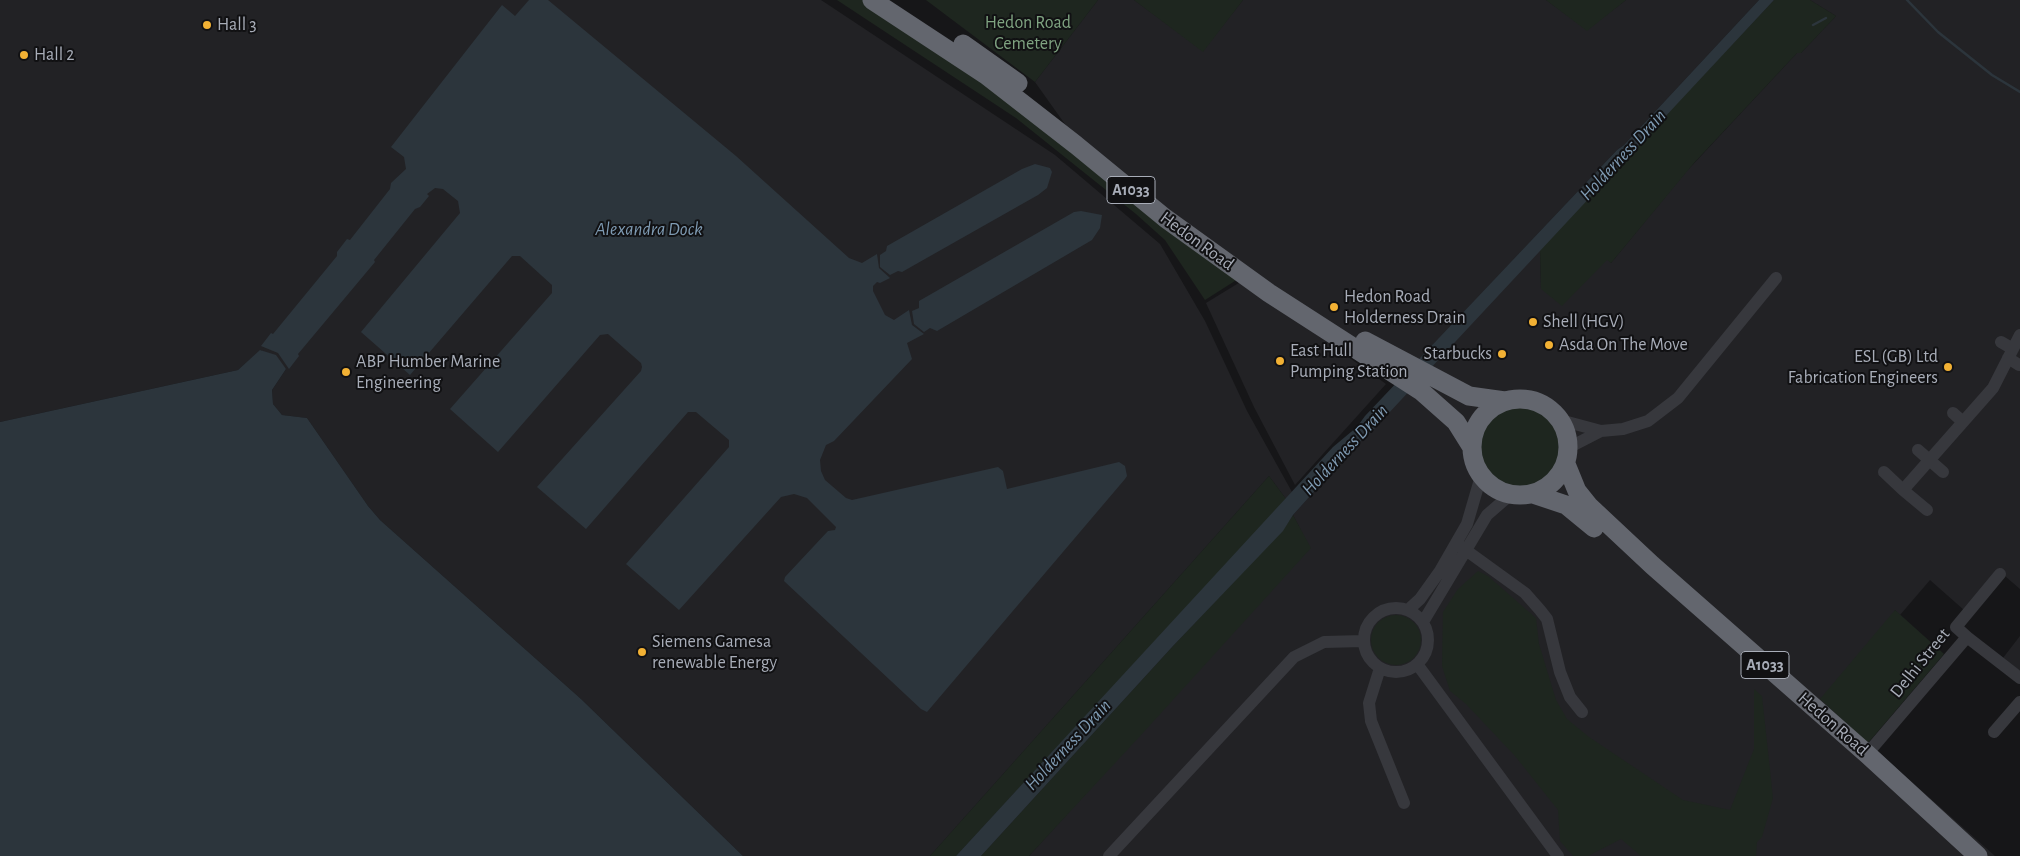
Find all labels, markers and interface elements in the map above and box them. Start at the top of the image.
park label: Hedon Road Cemetery [985,12,1071,54]
place label: Hall 3 [217,14,257,36]
marker: Hall 3 [201,19,213,31]
place label: Hall 2 [34,44,74,66]
marker: Hall 2 [18,49,30,61]
water label: Holderness Drain [1575,105,1671,205]
road number: A1033 [1107,176,1155,204]
street label: Hedon Road [1156,207,1238,275]
water label: Alexandra Dock [595,218,703,240]
place label: Hedon Road Holderness Drain [1344,286,1466,328]
marker: Hedon Road Holderness Drain [1328,301,1340,313]
place label: Shell (HGV) [1543,311,1624,333]
marker: Shell (HGV) [1527,316,1539,328]
place label: Asda On The Move [1559,334,1688,356]
marker: Asda On The Move [1543,339,1555,351]
place label: East Hull Pumping Station [1290,340,1408,382]
place label: Starbucks [1424,343,1492,365]
place label: ESL (GB) Ltd Fabrication Engineers [1788,346,1938,388]
marker: Starbucks [1496,348,1508,360]
place label: ABP Humber Marine Engineering [356,351,500,394]
marker: East Hull Pumping Station [1274,355,1286,367]
marker: ESL (GB) Ltd Fabrication Engineers [1942,361,1954,373]
marker: ABP Humber Marine Engineering [340,366,352,378]
water label: Holderness Drain [1297,400,1393,500]
street label: Delhi Street [1885,624,1955,702]
place label: Siemens Gamesa renewable Energy [652,631,777,674]
marker: Siemens Gamesa renewable Energy [636,646,648,658]
road number: A1033 [1741,652,1789,678]
street label: Hedon Road [1793,688,1873,760]
water label: Holderness Drain [1020,695,1116,795]

